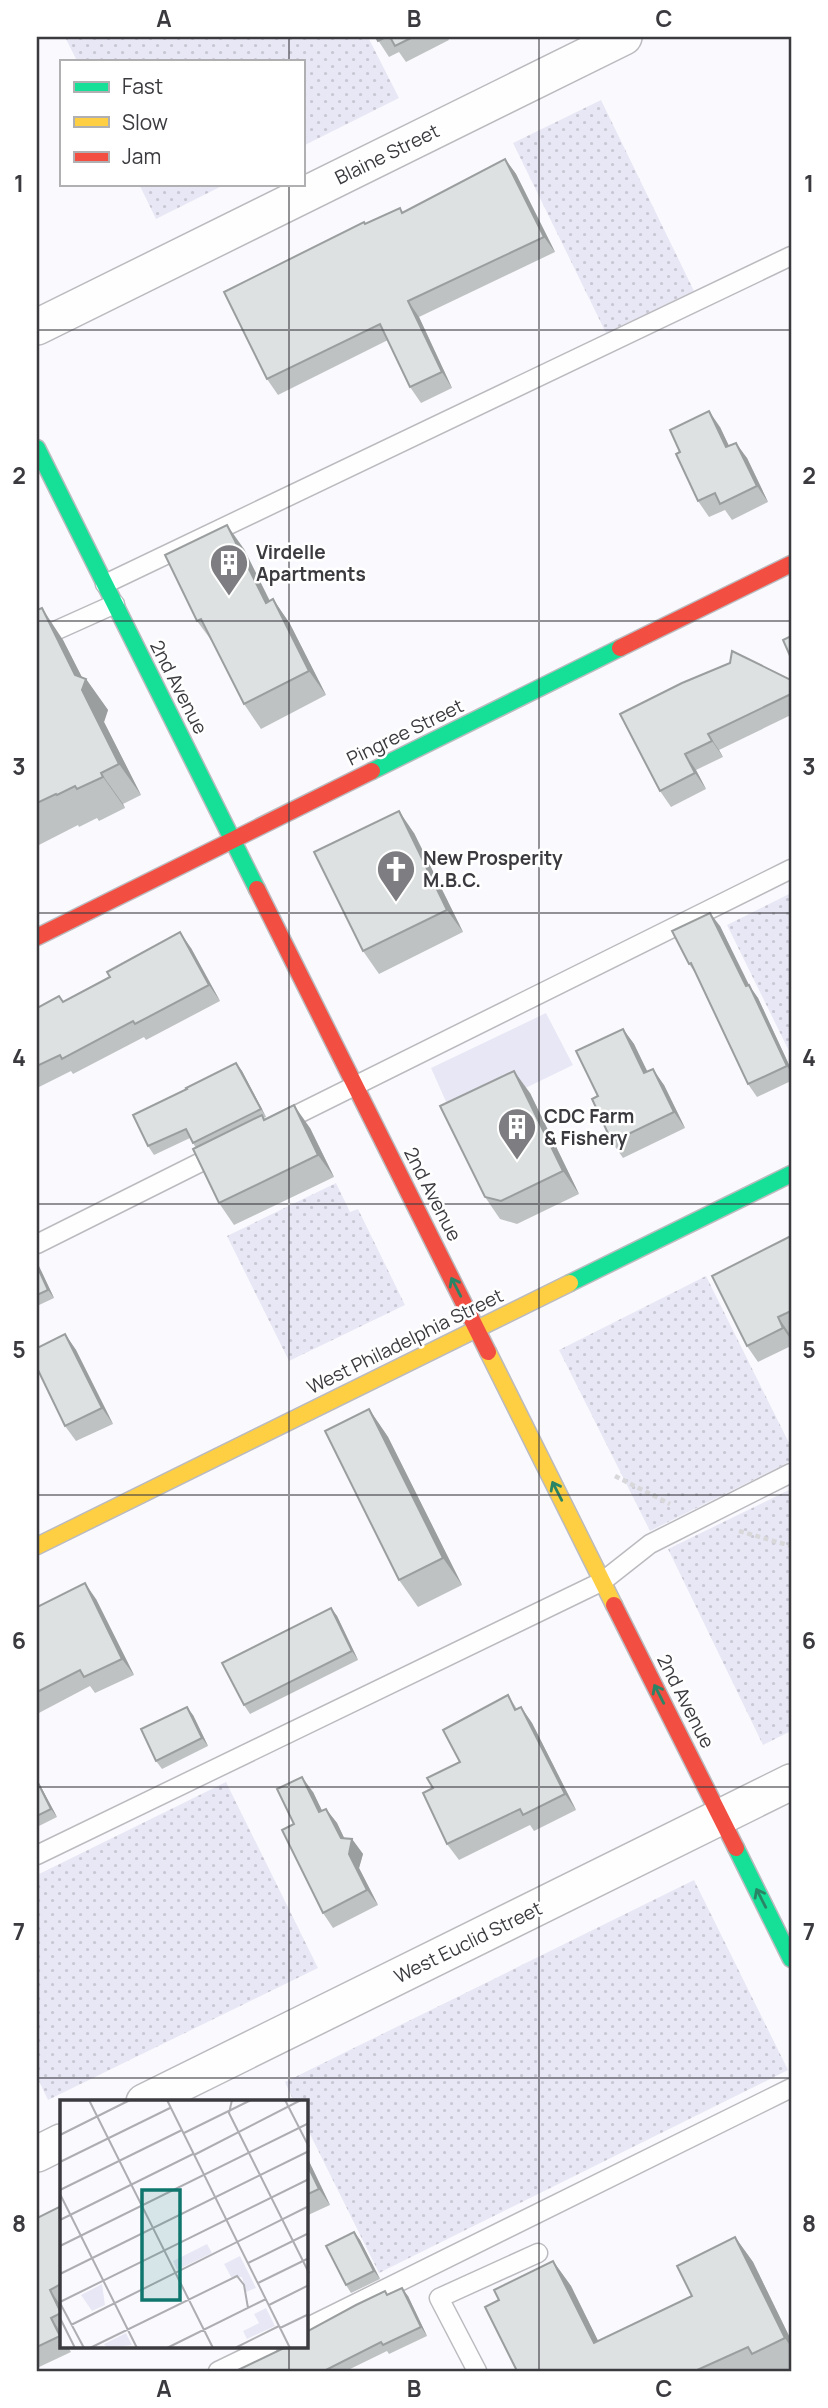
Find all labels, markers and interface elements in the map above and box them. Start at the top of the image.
text: A [156,2,172,34]
text: B [407,2,421,34]
text: C [656,2,673,34]
legend [60,60,304,186]
text: Fast [122,72,163,100]
text: Slow [122,108,168,136]
street label: Blaine Street [331,118,443,190]
text: Jam [122,142,161,170]
text: 1 [14,167,24,199]
text: 1 [804,167,814,199]
text: 2 [12,459,26,491]
text: 2 [802,459,816,491]
place label: Virdelle Apartments [256,539,366,587]
building icon: Virdelle Apartments [208,542,250,597]
street label: 2nd Avenue [144,636,214,738]
street label: Pingree Street [342,692,468,772]
text: 3 [12,750,26,782]
text: 3 [802,750,816,782]
place label: New Prosperity M.B.C. [423,845,563,893]
church icon: New Prosperity M.B.C. [375,848,417,903]
text: 4 [12,1041,26,1073]
text: 4 [802,1041,816,1073]
place label: CDC Farm & Fishery [544,1103,634,1151]
building icon: CDC Farm & Fishery [496,1106,538,1161]
street label: 2nd Avenue [398,1143,468,1245]
one-way arrow [448,1277,462,1298]
street label: West Philadelphia Street [303,1282,507,1400]
text: 5 [12,1333,26,1365]
text: 5 [802,1333,816,1365]
one-way arrow [550,1481,564,1502]
text: 6 [12,1624,26,1656]
text: 6 [802,1624,816,1656]
street label: 2nd Avenue [651,1650,721,1752]
one-way arrow [652,1684,666,1705]
one-way arrow [753,1888,767,1909]
street label: West Euclid Street [390,1895,546,1989]
text: 7 [13,1915,25,1947]
text: 7 [803,1915,815,1947]
inset map [60,2100,308,2348]
text: 8 [12,2207,26,2239]
text: 8 [802,2207,816,2239]
text: A [156,2372,172,2404]
text: B [407,2372,421,2404]
text: C [656,2372,673,2404]

